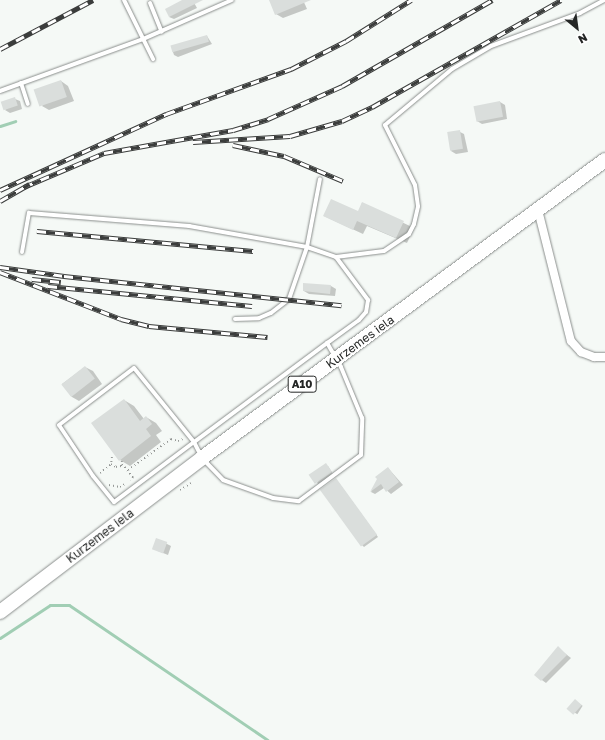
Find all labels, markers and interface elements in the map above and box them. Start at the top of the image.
north arrow [557,8,597,48]
text: N [576,31,590,47]
street label: Kurzemes iela [323,312,397,372]
road number: A10 [287,375,317,393]
street label: Kurzemes iela [63,506,137,566]

